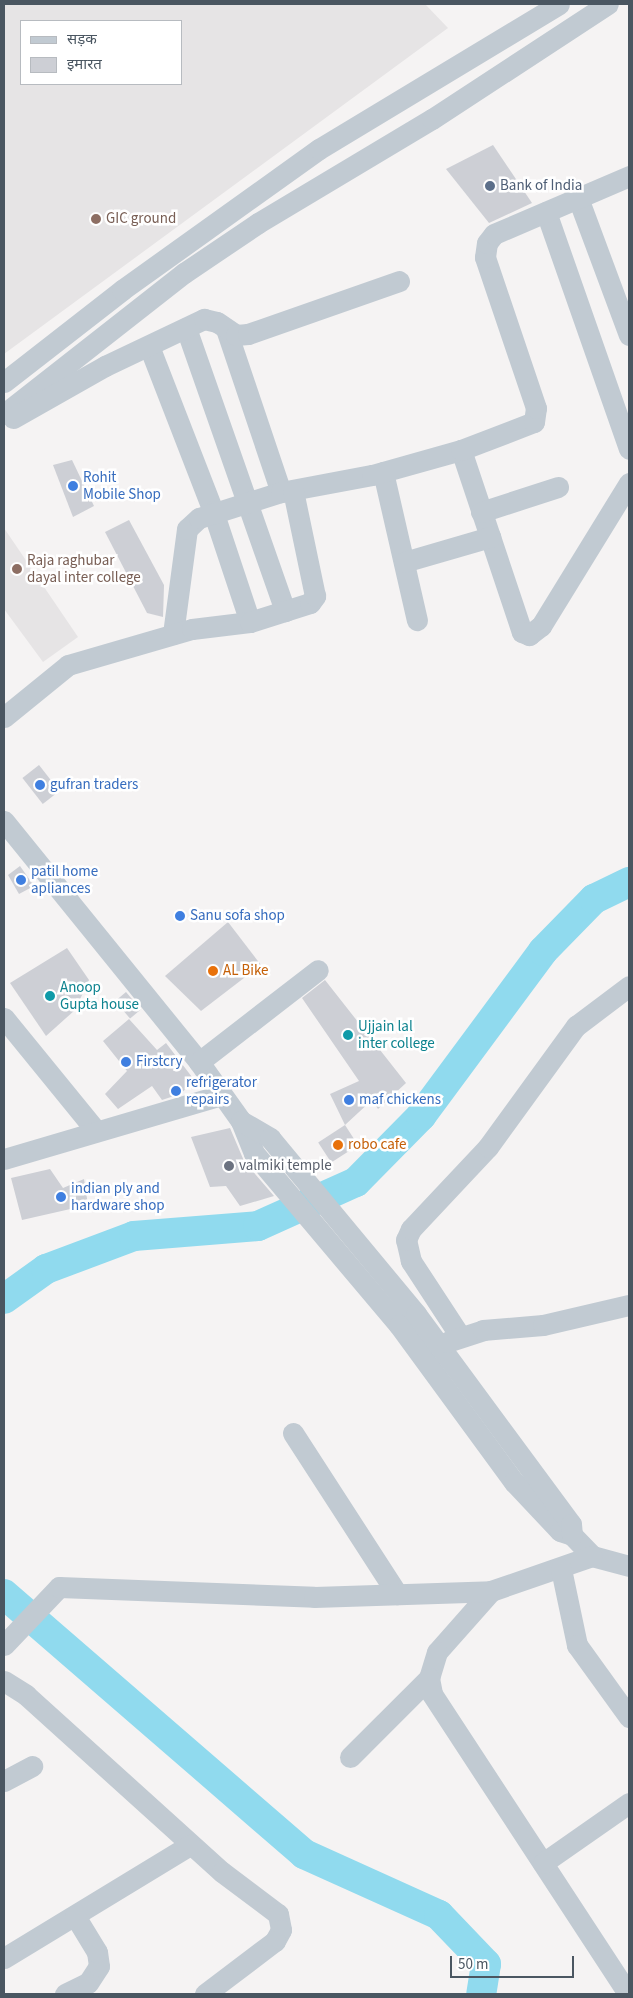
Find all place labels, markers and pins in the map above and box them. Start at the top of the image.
place label: Bank of India [500,177,582,195]
marker: Bank of India [484,180,496,192]
place label: GIC ground [106,210,176,228]
marker: GIC ground [90,213,102,225]
place label: Rohit Mobile Shop [83,468,161,503]
marker: Rohit Mobile Shop [67,480,79,492]
place label: Raja raghubar dayal inter college [27,551,141,586]
marker: Raja raghubar dayal inter college [11,563,23,575]
place label: gufran traders [50,776,138,794]
marker: gufran traders [34,779,46,791]
place label: patil home apliances [31,862,98,897]
marker: patil home apliances [15,874,27,886]
place label: Sanu sofa shop [190,907,285,925]
marker: Sanu sofa shop [174,910,186,922]
place label: AL Bike [223,962,269,980]
marker: AL Bike [207,965,219,977]
place label: Anoop Gupta house [60,978,139,1013]
marker: Anoop Gupta house [44,990,56,1002]
place label: Ujjain lal inter college [358,1017,435,1052]
marker: Ujjain lal inter college [342,1029,354,1041]
place label: Firstcry [136,1053,183,1071]
marker: Firstcry [120,1056,132,1068]
place label: refrigerator repairs [186,1073,257,1108]
marker: refrigerator repairs [170,1085,182,1097]
place label: maf chickens [359,1091,441,1109]
marker: maf chickens [343,1094,355,1106]
place label: robo cafe [348,1136,407,1154]
marker: robo cafe [332,1139,344,1151]
place label: valmiki temple [239,1157,332,1175]
marker: valmiki temple [223,1160,235,1172]
place label: indian ply and hardware shop [71,1179,165,1214]
marker: indian ply and hardware shop [55,1191,67,1203]

